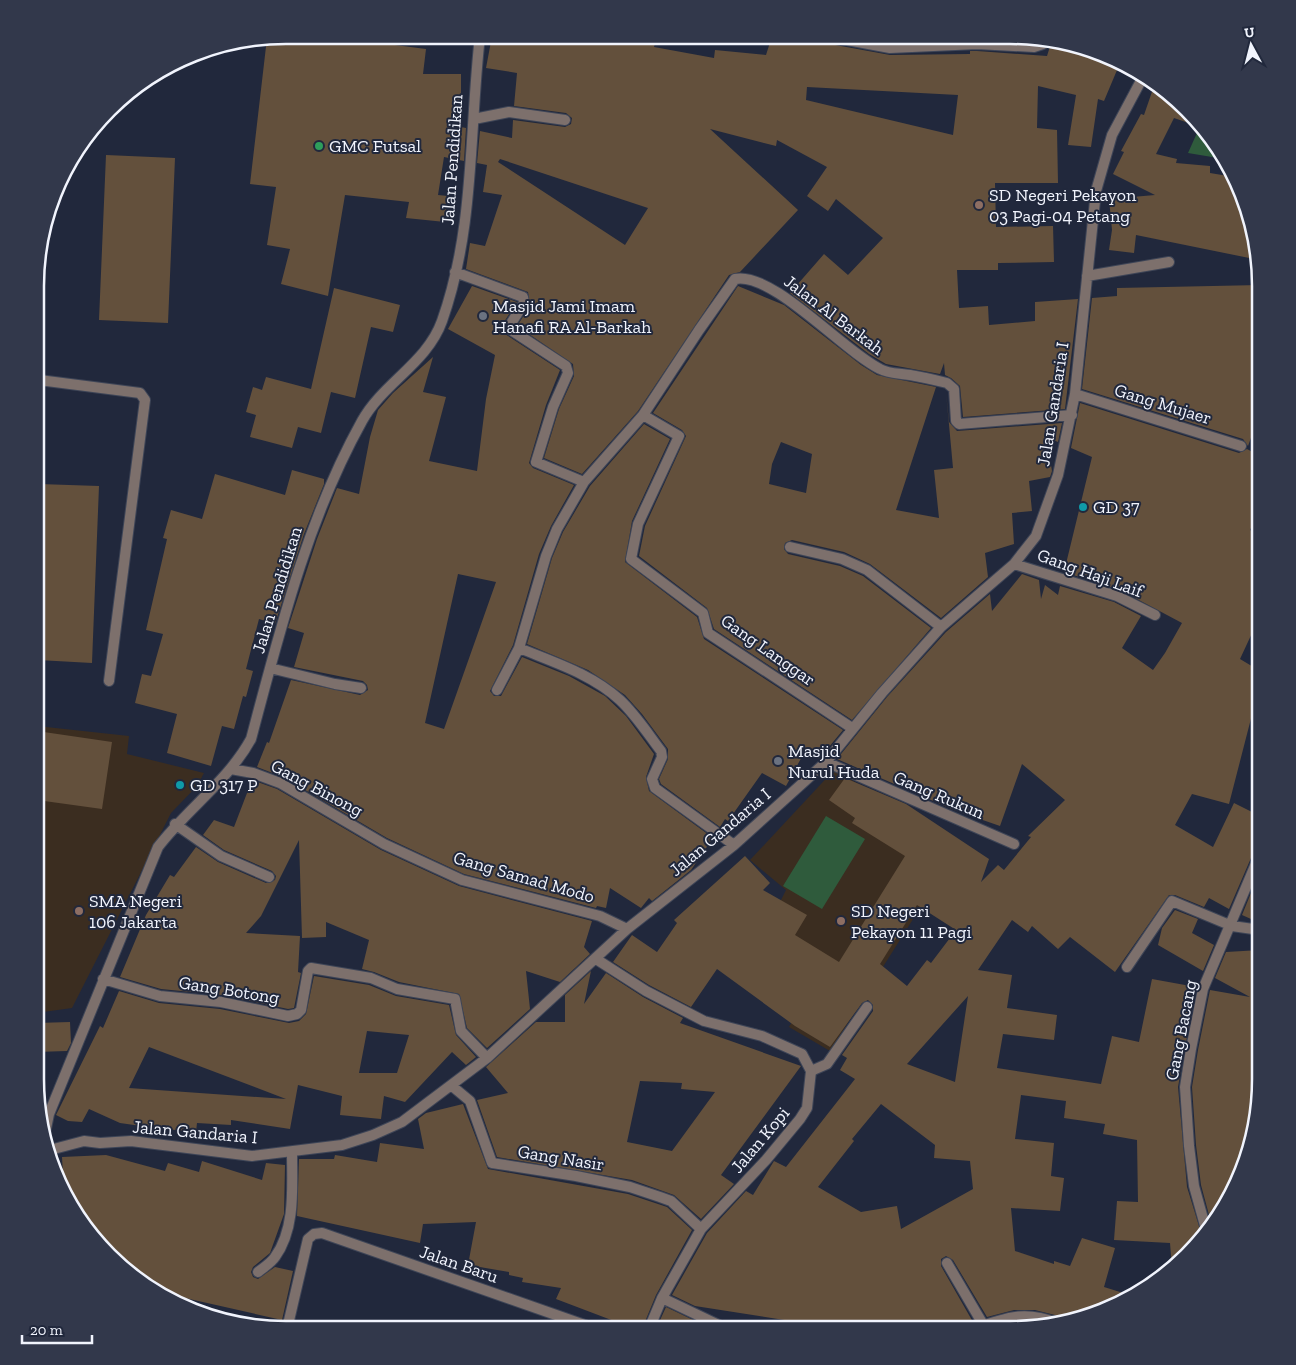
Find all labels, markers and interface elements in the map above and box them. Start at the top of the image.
north arrow [1226,20,1276,70]
text: U [1243,24,1256,42]
street label: Jalan Pendidikan [436,93,468,226]
place label: GMC Futsal [329,135,421,157]
marker: GMC Futsal [313,140,325,152]
place label: SD Negeri Pekayon 03 Pagi-04 Petang [989,184,1137,227]
marker: SD Negeri Pekayon 03 Pagi-04 Petang [973,199,985,211]
street label: Jalan Al Barkah [780,270,888,360]
place label: Masjid Jami Imam Hanafi RA Al-Barkah [493,295,651,338]
marker: Masjid Jami Imam Hanafi RA Al-Barkah [477,310,489,322]
street label: Jalan Gandaria I [1032,340,1074,468]
street label: Gang Mujaer [1112,379,1214,429]
place label: GD 37 [1093,496,1140,518]
marker: GD 37 [1077,501,1089,513]
street label: Jalan Pendidikan [247,523,307,656]
street label: Gang Haji Laif [1034,544,1147,603]
street label: Gang Langgar [717,609,819,691]
place label: Masjid Nurul Huda [788,740,880,783]
street label: Gang Binong [267,755,367,821]
marker: Masjid Nurul Huda [772,755,784,767]
street label: Gang Rukun [890,766,988,824]
place label: GD 317 P [190,774,258,796]
marker: GD 317 P [174,779,186,791]
street label: Jalan Gandaria I [665,783,775,881]
street label: Gang Samad Modo [451,846,597,908]
place label: SMA Negeri 106 Jakarta [89,890,182,933]
place label: SD Negeri Pekayon 11 Pagi [851,900,971,943]
marker: SMA Negeri 106 Jakarta [73,905,85,917]
marker: SD Negeri Pekayon 11 Pagi [835,915,847,927]
street label: Gang Botong [177,971,281,1009]
street label: Gang Bacang [1160,978,1202,1082]
street label: Jalan Kopi [726,1102,794,1178]
street label: Jalan Gandaria I [132,1116,259,1148]
street label: Gang Nasir [516,1140,606,1176]
street label: Jalan Baru [417,1240,501,1288]
scale bar [22,1312,92,1344]
text: 20 m [30,1321,63,1339]

